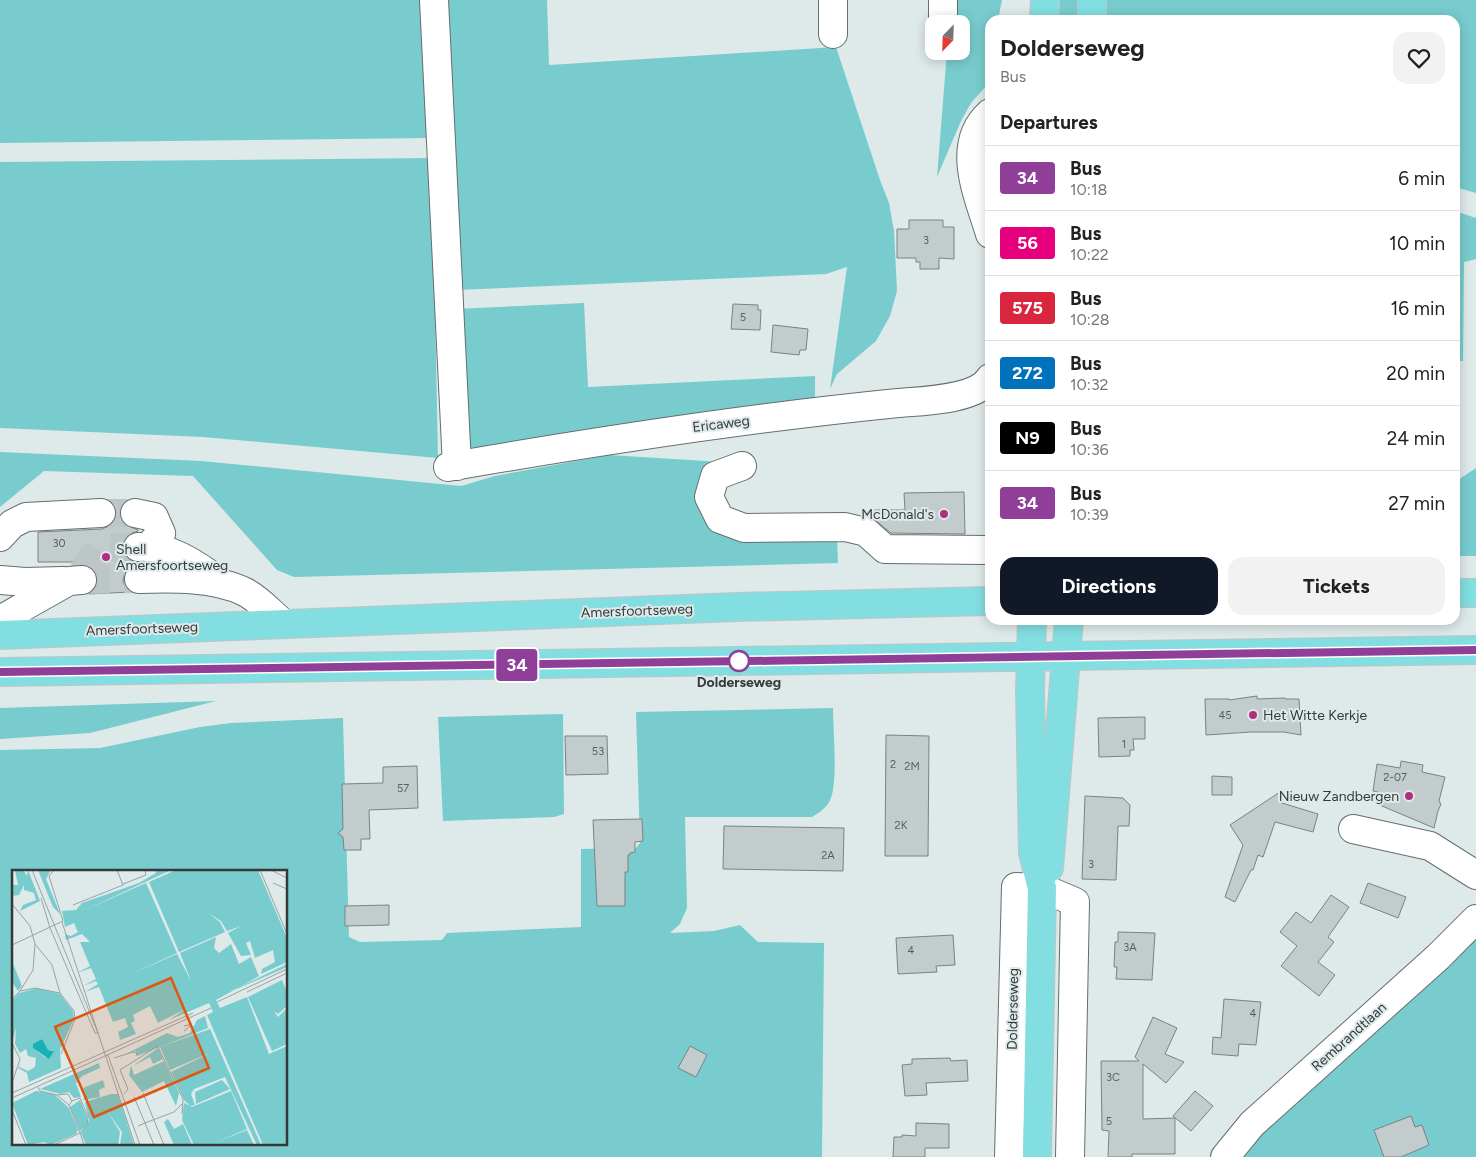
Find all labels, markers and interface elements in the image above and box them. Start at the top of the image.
north arrow [925,15,970,60]
map controls [925,15,970,60]
button: heart [1393,32,1445,84]
text: Dolderseweg [1000,33,1145,62]
text: Bus [1000,67,1026,86]
text: Departures [1000,111,1098,134]
text: Bus [1070,157,1101,180]
text: 34 [1017,167,1038,189]
text: 6 min [1398,167,1445,190]
text: 10:18 [1070,180,1107,199]
text: Bus [1070,222,1101,245]
text: 56 [1017,232,1038,254]
text: 10 min [1389,232,1445,255]
house number: 3 [923,234,929,247]
text: 10:22 [1070,245,1109,264]
text: Bus [1070,287,1101,310]
text: 575 [1012,297,1043,319]
text: 16 min [1391,297,1445,320]
text: 10:28 [1070,310,1110,329]
house number: 5 [740,311,746,324]
text: Bus [1070,352,1101,375]
text: 272 [1012,362,1043,384]
text: 20 min [1386,362,1445,385]
text: 10:32 [1070,375,1109,394]
street label: Ericaweg [691,412,751,436]
text: Bus [1070,417,1101,440]
text: N9 [1015,427,1040,449]
text: 24 min [1387,427,1445,450]
text: 10:36 [1070,440,1109,459]
text: Bus [1070,482,1101,505]
text: 34 [1017,492,1038,514]
text: 27 min [1388,492,1445,515]
text: 10:39 [1070,505,1109,524]
place label: McDonald's [861,506,934,523]
marker: McDonald's [938,508,950,520]
house number: 30 [52,537,66,550]
place label: Shell Amersfoortseweg [116,541,228,574]
marker: Shell Amersfoortseweg [100,551,112,563]
button: Directions [1000,557,1218,615]
button: Tickets [1228,557,1445,615]
street label: Amersfoortseweg [581,601,693,621]
street label: Amersfoortseweg [86,619,198,639]
line badge: 34 [494,649,540,681]
marker: Dolderseweg [728,650,750,672]
text: 34 [506,654,528,676]
place label: Dolderseweg [697,674,781,691]
place label: Het Witte Kerkje [1263,707,1368,724]
house number: 45 [1218,709,1232,722]
marker: Het Witte Kerkje [1247,709,1259,721]
house number: 1 [1122,738,1126,751]
house number: 53 [592,745,604,758]
house number: 2 [890,758,896,771]
house number: 2M [904,760,920,773]
house number: 2-07 [1383,771,1407,784]
house number: 57 [397,782,409,795]
place label: Nieuw Zandbergen [1279,788,1399,805]
marker: Nieuw Zandbergen [1403,790,1415,802]
house number: 2K [895,819,908,832]
house number: 2A [821,849,835,862]
house number: 3 [1088,858,1094,871]
inset map [12,870,288,1144]
house number: 3A [1123,941,1137,954]
house number: 4 [908,944,915,957]
street label: Dolderseweg [1004,968,1022,1050]
street label: Rembrandtlaan [1308,999,1390,1075]
house number: 4 [1250,1007,1257,1020]
house number: 3C [1106,1071,1120,1084]
house number: 5 [1106,1115,1112,1128]

